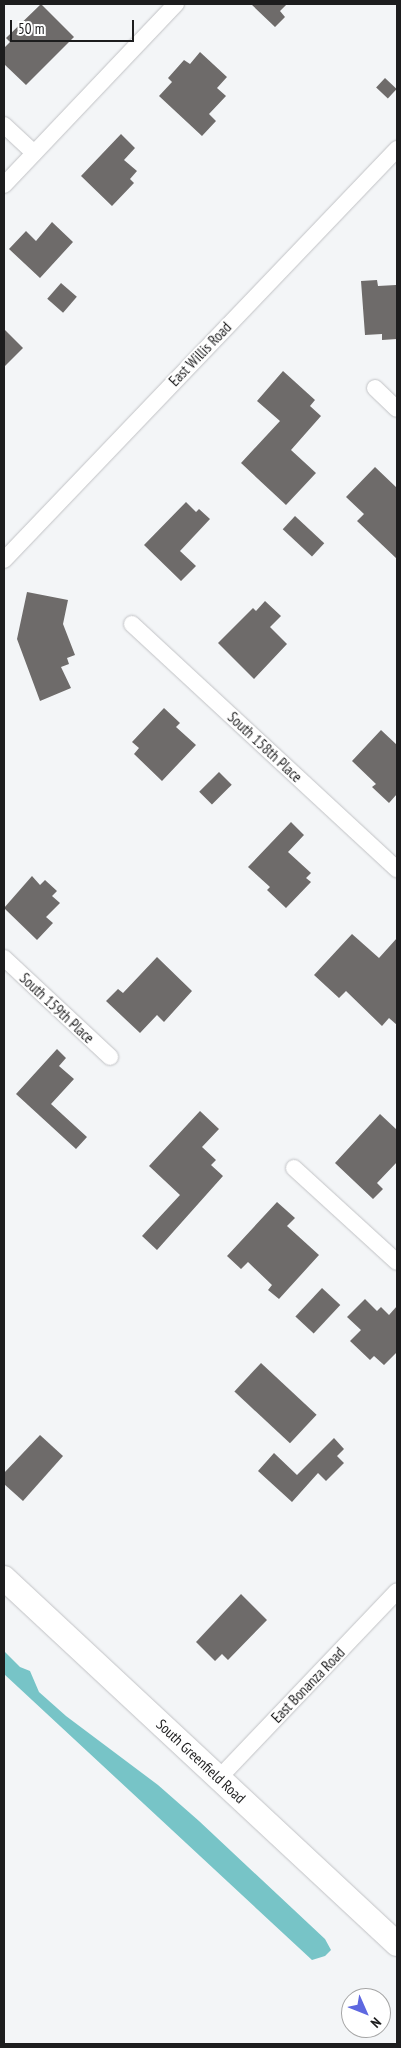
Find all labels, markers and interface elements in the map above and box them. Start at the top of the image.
scale bar [12,10,136,42]
text: 50 m [18,19,44,38]
street label: East Willis Road [165,318,235,390]
street label: South 158th Place [224,708,306,786]
street label: South 159th Place [16,969,98,1047]
street label: East Bonanza Road [268,1644,348,1726]
street label: South Greenfield Road [153,1715,249,1807]
north arrow [341,1988,391,2038]
text: N [367,2014,385,2032]

